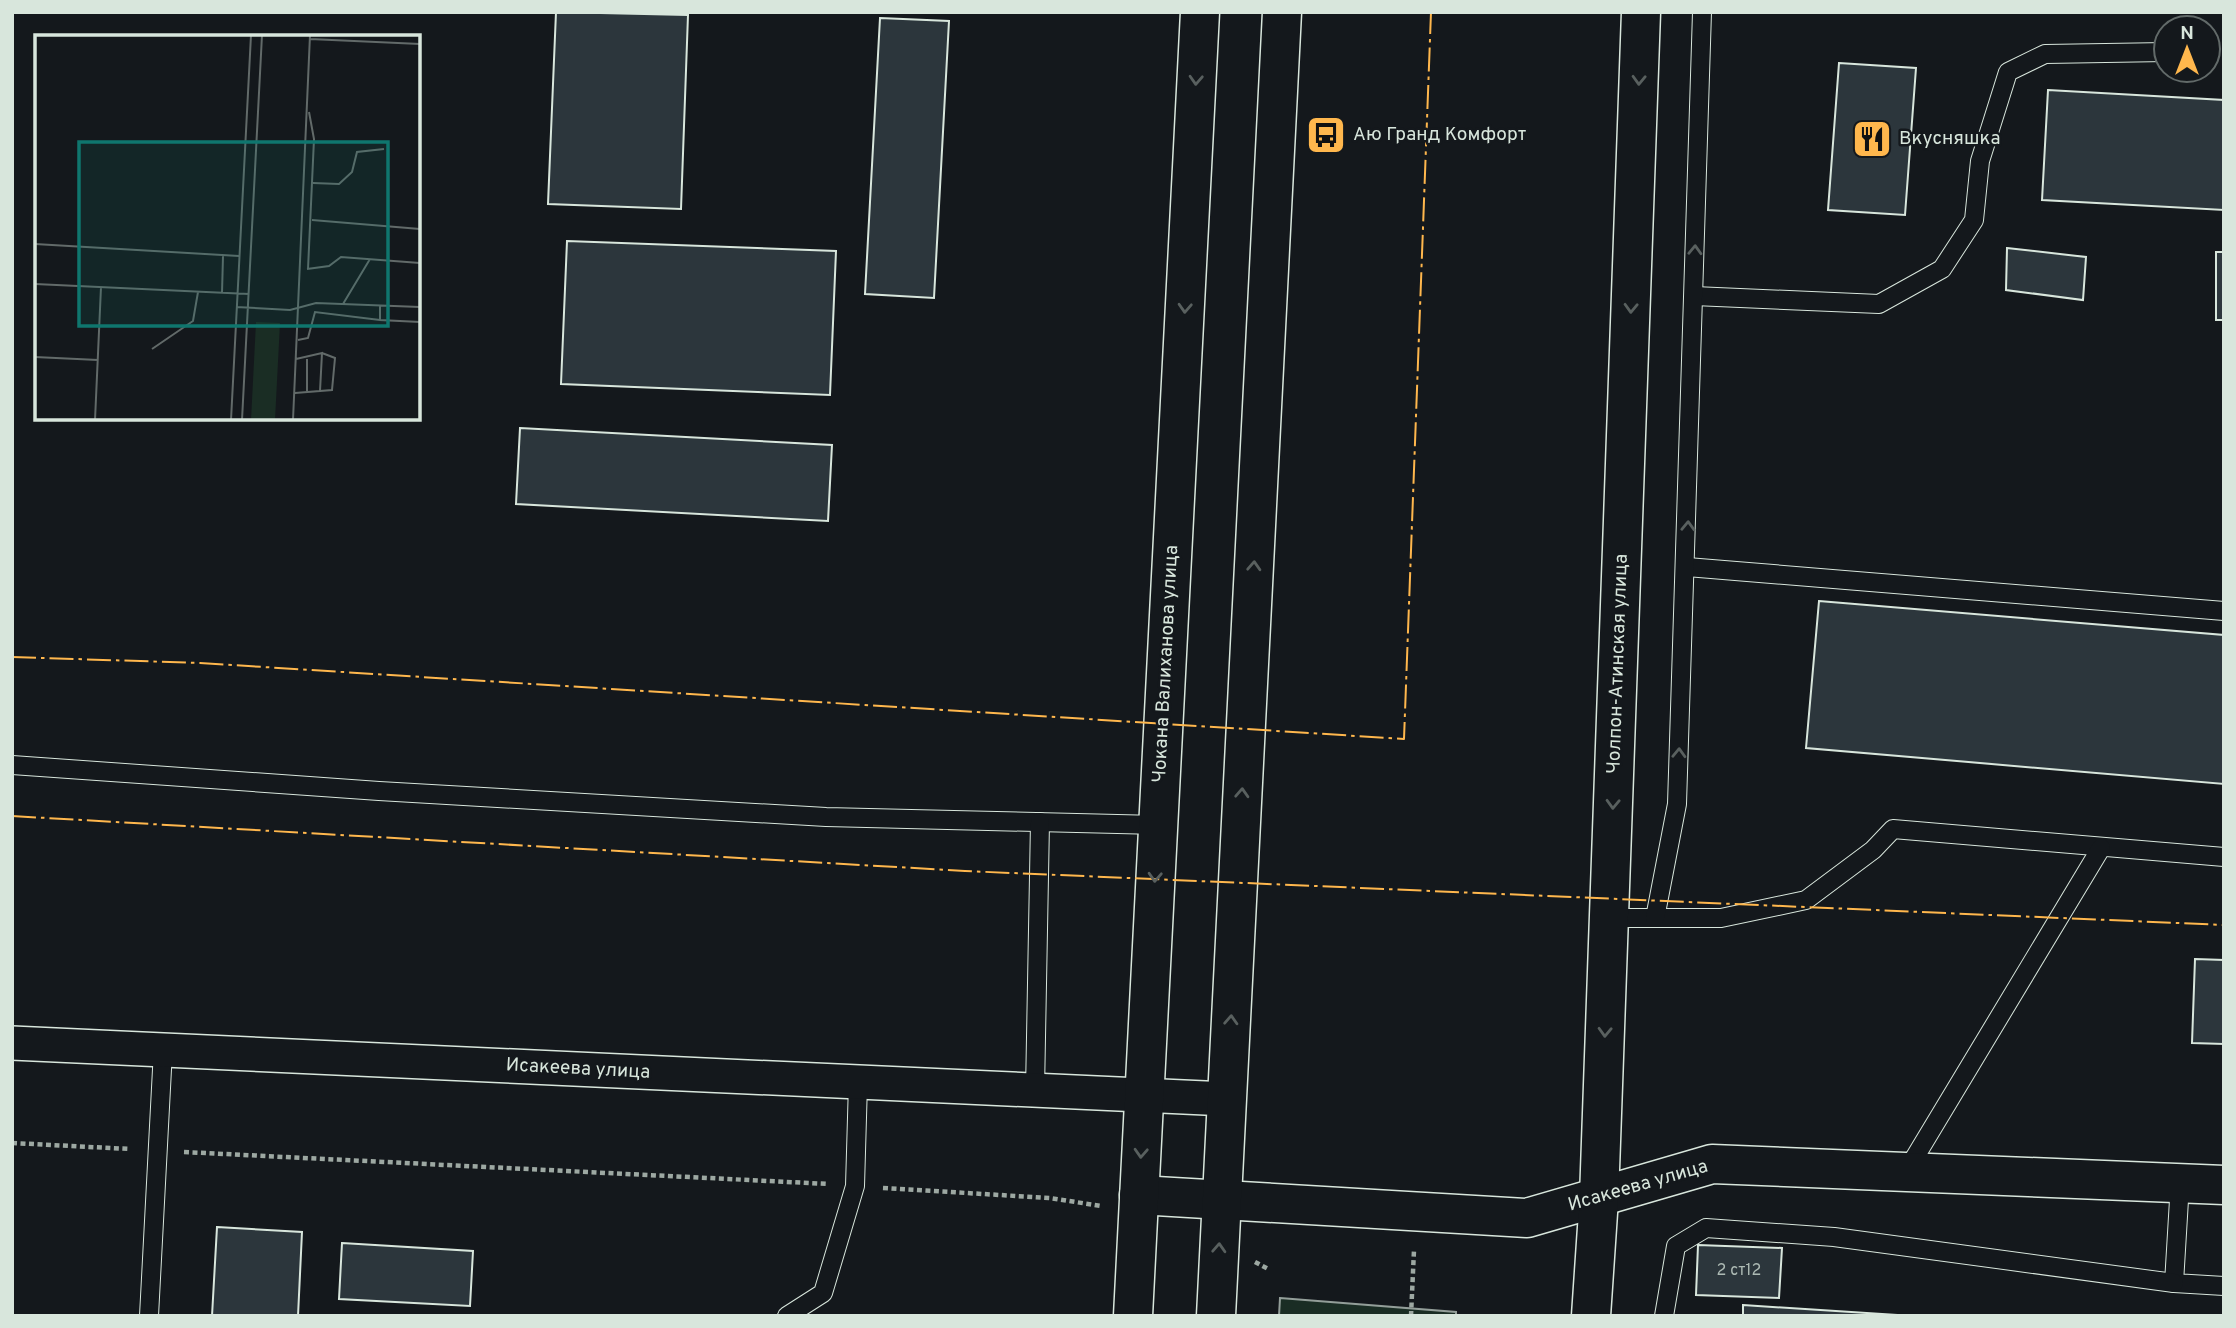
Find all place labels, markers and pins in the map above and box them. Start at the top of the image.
bus stop icon: Аю Гранд Комфорт [1305,114,1347,156]
restaurant icon: Вкусняшка [1851,118,1893,160]
place label: Аю Гранд Комфорт [1353,123,1527,147]
place label: Вкусняшка [1899,127,2000,151]

